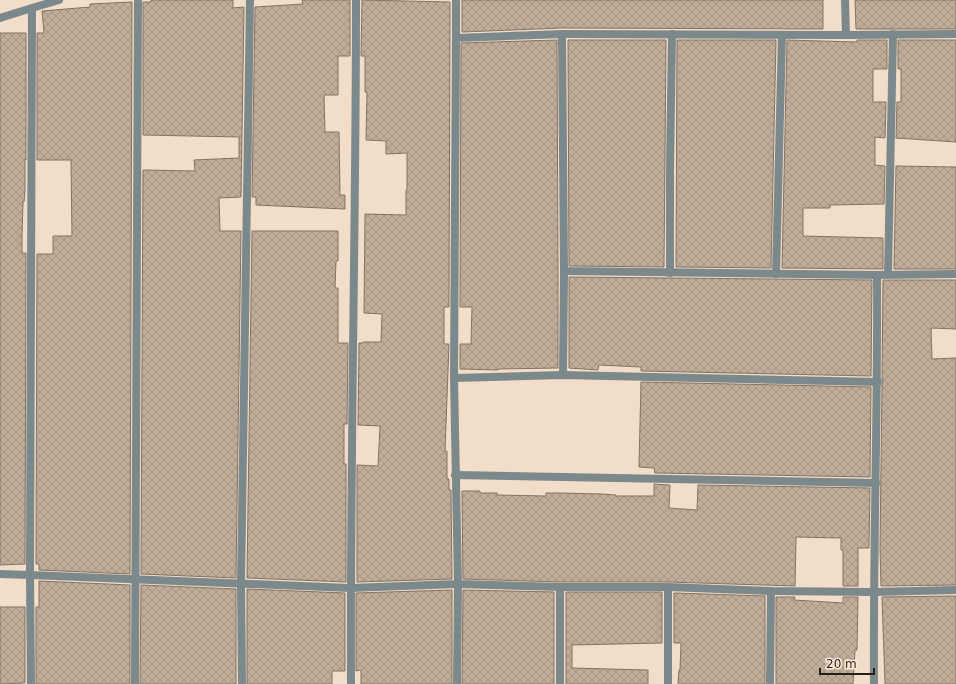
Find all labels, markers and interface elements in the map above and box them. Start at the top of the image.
scale bar [820,650,874,676]
text: 20 m [826,657,857,671]

